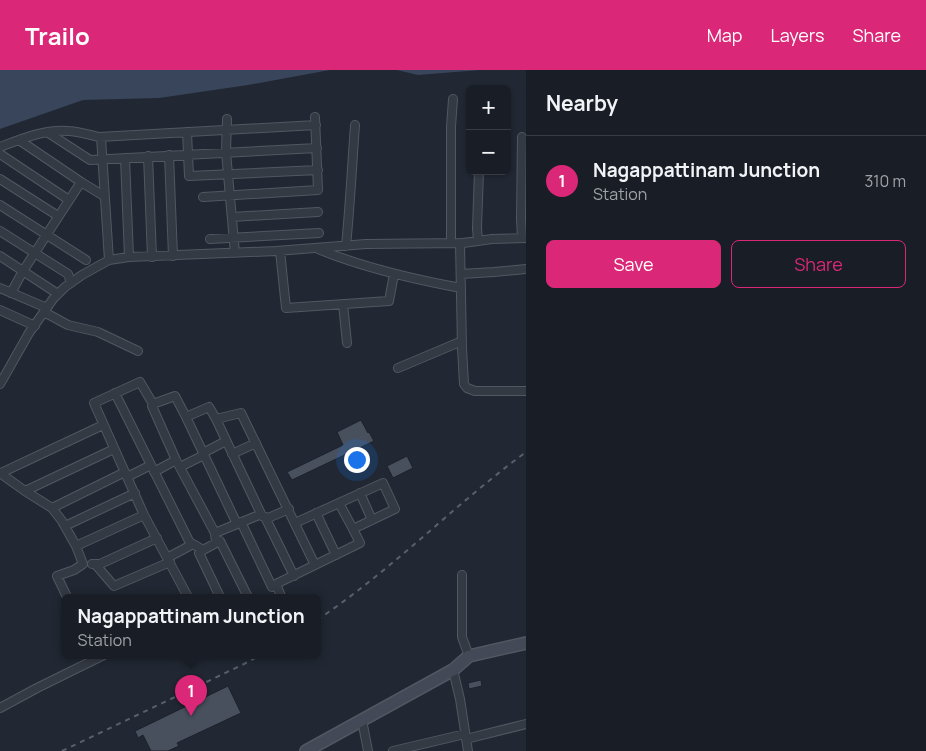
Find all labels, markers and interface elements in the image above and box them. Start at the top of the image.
text: Trailo [25,19,90,52]
text: Map [707,23,742,47]
text: Layers [770,23,824,47]
text: Share [852,23,901,47]
map controls [466,85,511,175]
button: + [466,85,511,130]
text: Nearby [546,89,618,117]
button: − [466,130,511,175]
text: Nagappattinam Junction [593,157,820,183]
text: 1 [558,170,566,192]
text: 310 m [864,170,906,192]
text: Station [593,183,647,205]
button: Save [546,240,721,288]
button: Share [731,240,906,288]
your location [344,447,370,473]
popup [61,594,321,659]
text: Nagappattinam Junction [77,603,305,629]
text: Station [77,629,132,651]
pin: 1 [175,675,207,716]

